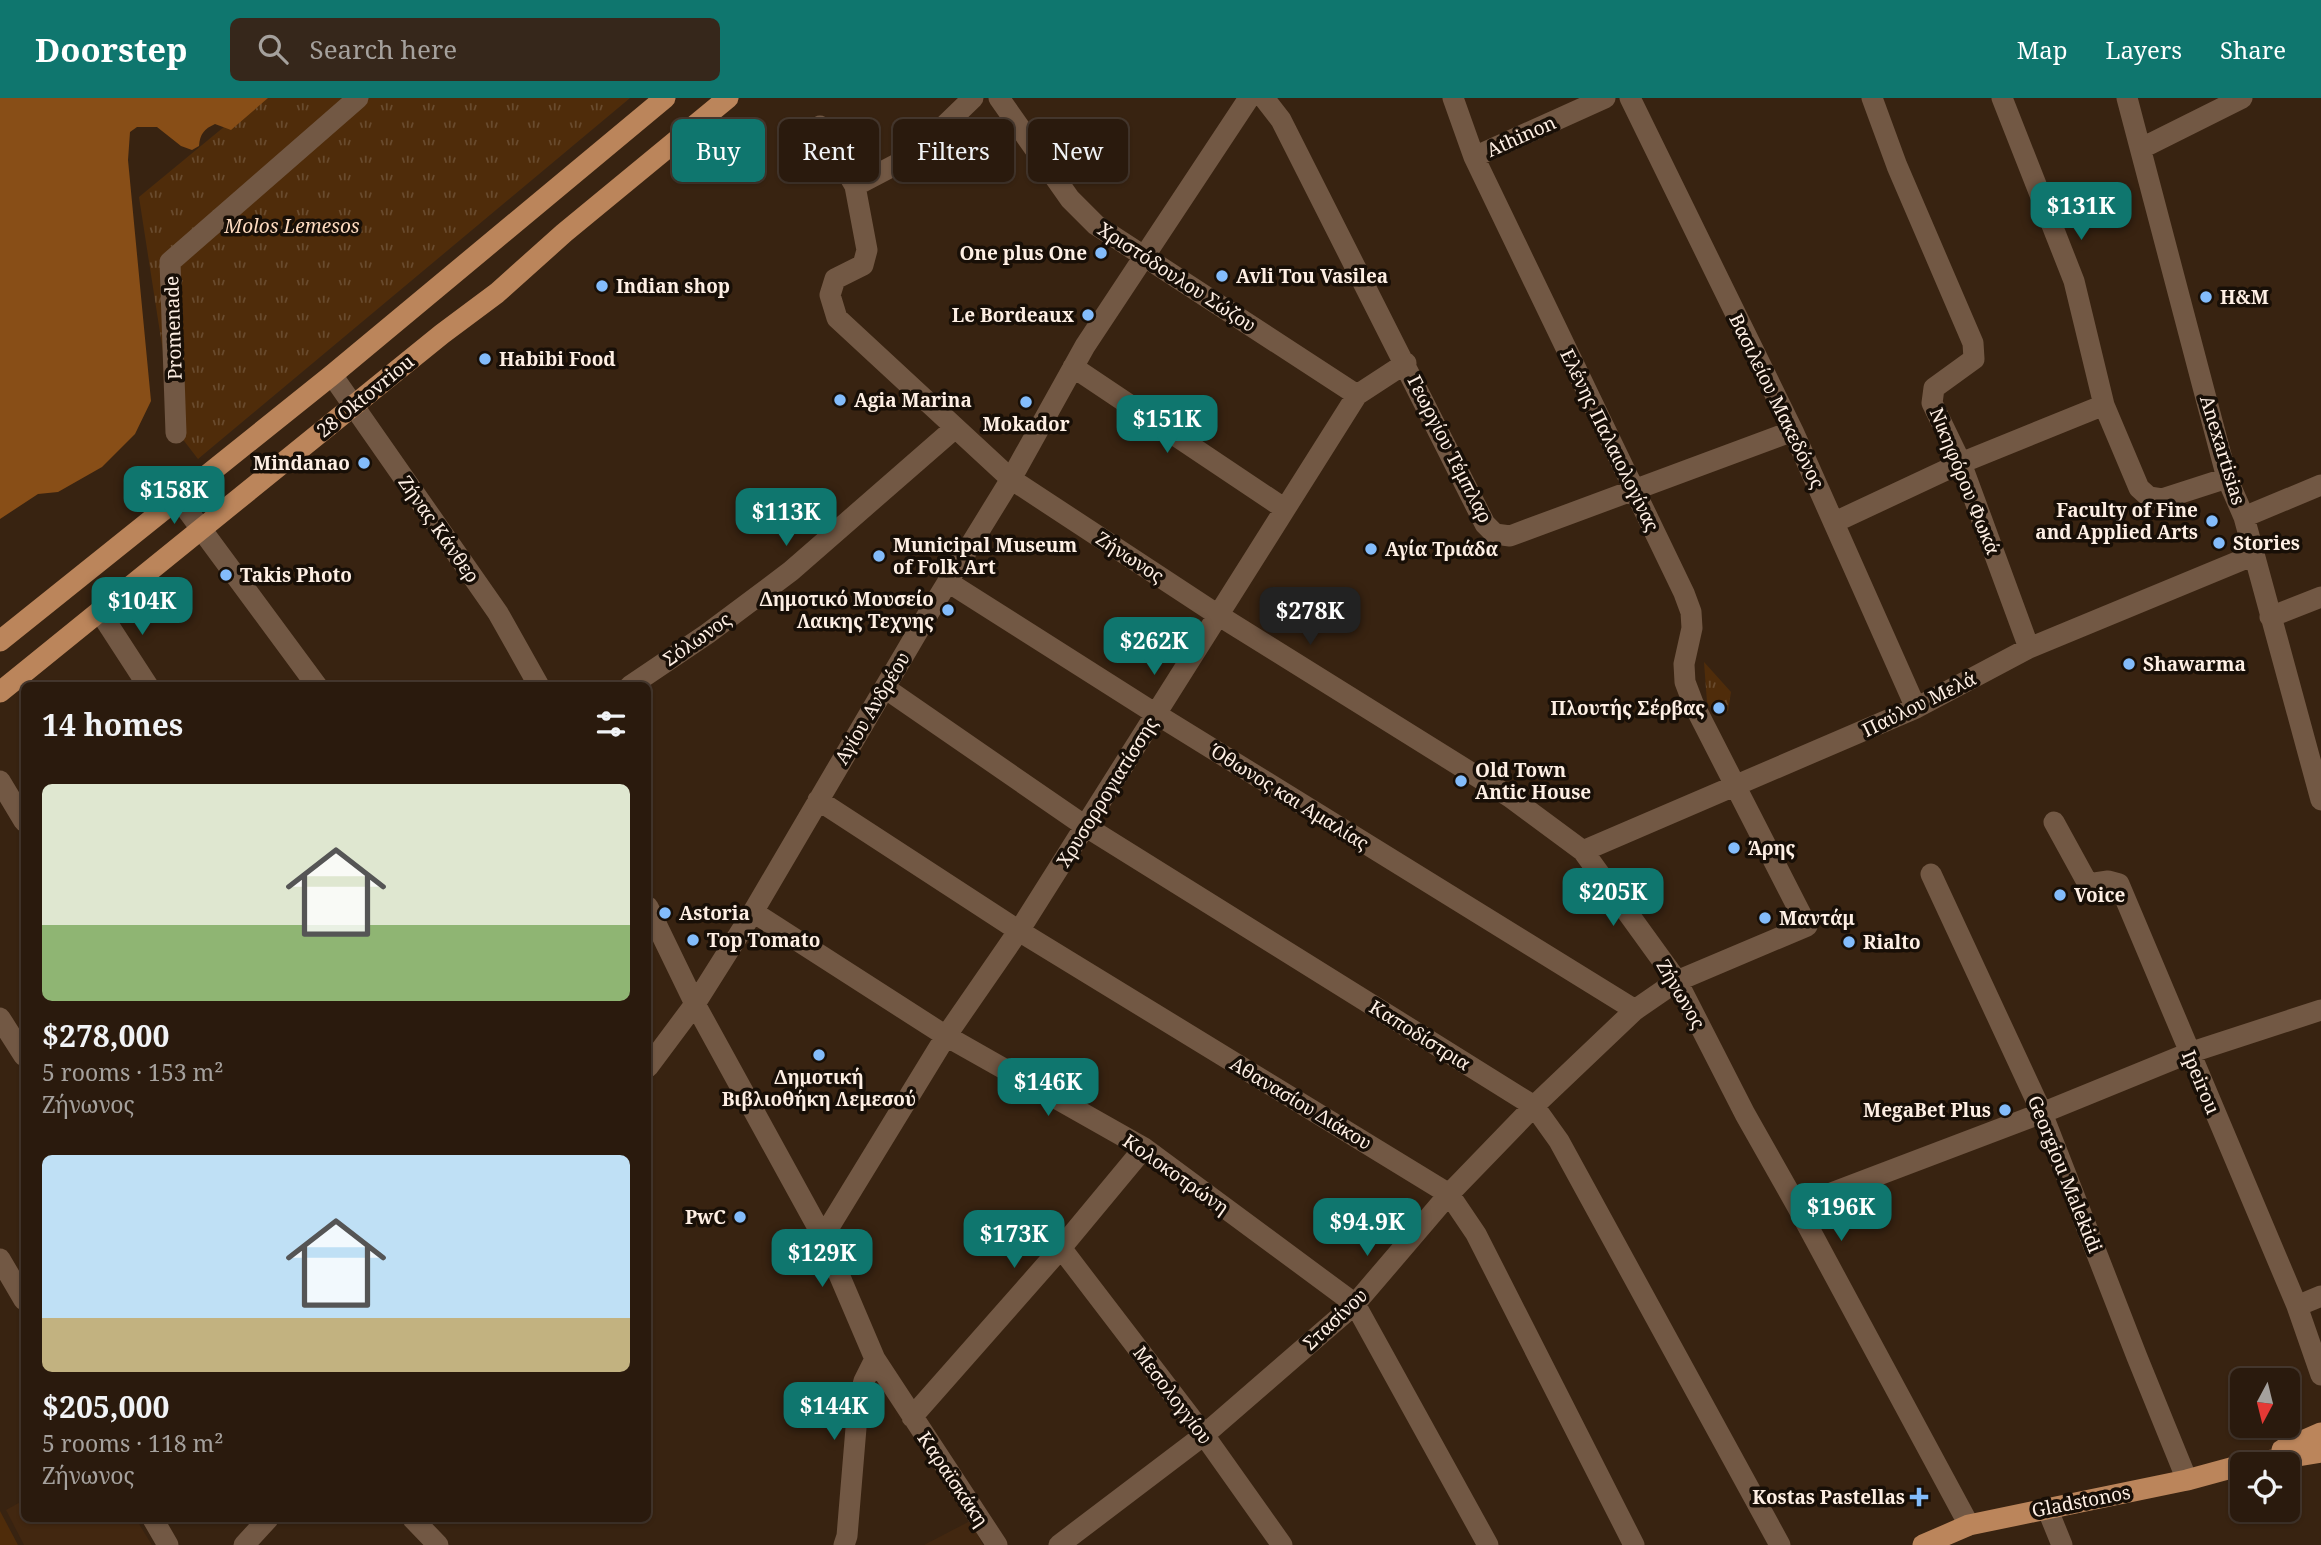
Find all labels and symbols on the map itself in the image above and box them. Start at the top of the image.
street label: Athinon [1482,109,1560,163]
pin: $131K [2032,183,2130,242]
park label: Molos Lemesos [223,213,360,239]
street label: Χριστόδουλου Σώζου [1093,216,1261,338]
place label: One plus One [959,240,1087,266]
marker: One plus One [1093,245,1109,261]
place label: Avli Tou Vasilea [1236,263,1388,289]
marker: Avli Tou Vasilea [1214,268,1230,284]
place label: Indian shop [616,273,730,299]
street label: Promenade [158,275,188,381]
marker: Indian shop [594,278,610,294]
place label: H&M [2220,284,2269,310]
marker: H&M [2198,289,2214,305]
place label: Le Bordeaux [952,302,1075,328]
marker: Le Bordeaux [1080,307,1096,323]
street label: Βασιλείου Μακεδόνος [1723,309,1831,493]
street label: Ελένης Παλαιολογίνας [1554,344,1666,536]
place label: Habibi Food [499,346,616,372]
street label: 28 Oktovriou [311,349,419,443]
marker: Habibi Food [477,351,493,367]
street label: Γεωργίου Τέμπλαρ [1402,371,1498,527]
place label: Agia Marina [854,387,972,413]
marker: Agia Marina [832,392,848,408]
street label: Anexartisias [2194,392,2252,508]
marker: Mokador [1018,394,1034,410]
pin: $151K [1118,396,1216,455]
street label: Νικηφόρου Φωκά [1924,404,2006,558]
place label: Mokador [982,411,1070,437]
place label: Mindanao [253,450,350,476]
marker: Mindanao [356,455,372,471]
pin: $158K [125,466,223,526]
street label: Ζήνας Κάνθερ [392,470,486,588]
pin: $113K [737,489,835,548]
place label: Faculty of Fine and Applied Arts [2035,497,2198,545]
marker: Faculty of Fine and Applied Arts [2204,513,2220,529]
street label: Ζήνωνος [1091,525,1169,589]
place label: Stories [2233,530,2300,556]
place label: Municipal Museum of Folk Art [893,532,1078,580]
marker: Stories [2211,535,2227,551]
place label: Αγία Τριάδα [1385,536,1499,562]
marker: Αγία Τριάδα [1363,541,1379,557]
marker: Municipal Museum of Folk Art [871,548,887,564]
place label: Takis Photo [240,562,352,588]
marker: Takis Photo [218,567,234,583]
pin: $104K [93,578,191,637]
place label: Δημοτικό Μουσείο Λαικης Τεχνης [760,586,934,634]
pin: $278K [1261,588,1359,647]
marker: Δημοτικό Μουσείο Λαικης Τεχνης [940,602,956,618]
street label: Σόλωνος [658,606,736,672]
pin: $262K [1105,618,1203,677]
street label: Αγίου Ανδρέου [828,647,916,769]
place label: Shawarma [2143,651,2246,677]
marker: Shawarma [2121,656,2137,672]
street label: Παύλου Μελά [1858,665,1980,743]
place label: Πλουτής Σέρβας [1550,695,1705,721]
marker: Πλουτής Σέρβας [1711,700,1727,716]
street label: Χρυσορρογιατίσσης [1050,712,1164,872]
street label: Όθωνος και Αμαλίας [1205,737,1374,856]
place label: Old Town Antic House [1475,757,1591,805]
marker: Old Town Antic House [1453,773,1469,789]
place label: Άρης [1748,835,1796,861]
marker: Άρης [1726,840,1742,856]
pin: $205K [1564,868,1662,928]
place label: Voice [2074,882,2125,908]
marker: Voice [2052,887,2068,903]
place label: Astoria [679,900,750,926]
marker: Astoria [657,905,673,921]
place label: Μαντάμ [1779,905,1856,931]
marker: Μαντάμ [1757,910,1773,926]
place label: Top Tomato [707,927,820,953]
place label: Rialto [1863,929,1921,955]
marker: Top Tomato [685,932,701,948]
marker: Rialto [1841,934,1857,950]
street label: Ζήνωνος [1651,954,1711,1034]
street label: Καποδίστρια [1365,994,1475,1076]
street label: Ipeirou [2176,1046,2226,1118]
marker: Δημοτική Βιβλιοθήκη Λεμεσού [811,1047,827,1063]
street label: Αθανασίου Διάκου [1225,1050,1377,1156]
pin: $146K [999,1058,1097,1118]
place label: Δημοτική Βιβλιοθήκη Λεμεσού [722,1064,916,1112]
street label: Georgiou Malekidi [2022,1092,2108,1256]
place label: MegaBet Plus [1863,1097,1991,1123]
marker: MegaBet Plus [1997,1102,2013,1118]
street label: Κολοκοτρώνη [1118,1128,1234,1220]
pin: $196K [1792,1184,1890,1243]
pin: $94.9K [1310,1198,1424,1258]
place label: PwC [685,1204,726,1230]
marker: PwC [732,1209,748,1225]
pin: $173K [965,1210,1063,1270]
pin: $129K [773,1230,871,1289]
street label: Στασίνου [1297,1282,1373,1356]
street label: Μεσολογγίου [1128,1341,1218,1449]
north arrow [2230,1368,2300,1438]
pin: $144K [785,1382,883,1442]
street label: Καραϊσκάκη [912,1426,994,1532]
street label: Gladstonos [2030,1479,2132,1523]
place label: Kostas Pastellas [1752,1484,1905,1510]
marker: Kostas Pastellas [1911,1489,1927,1505]

